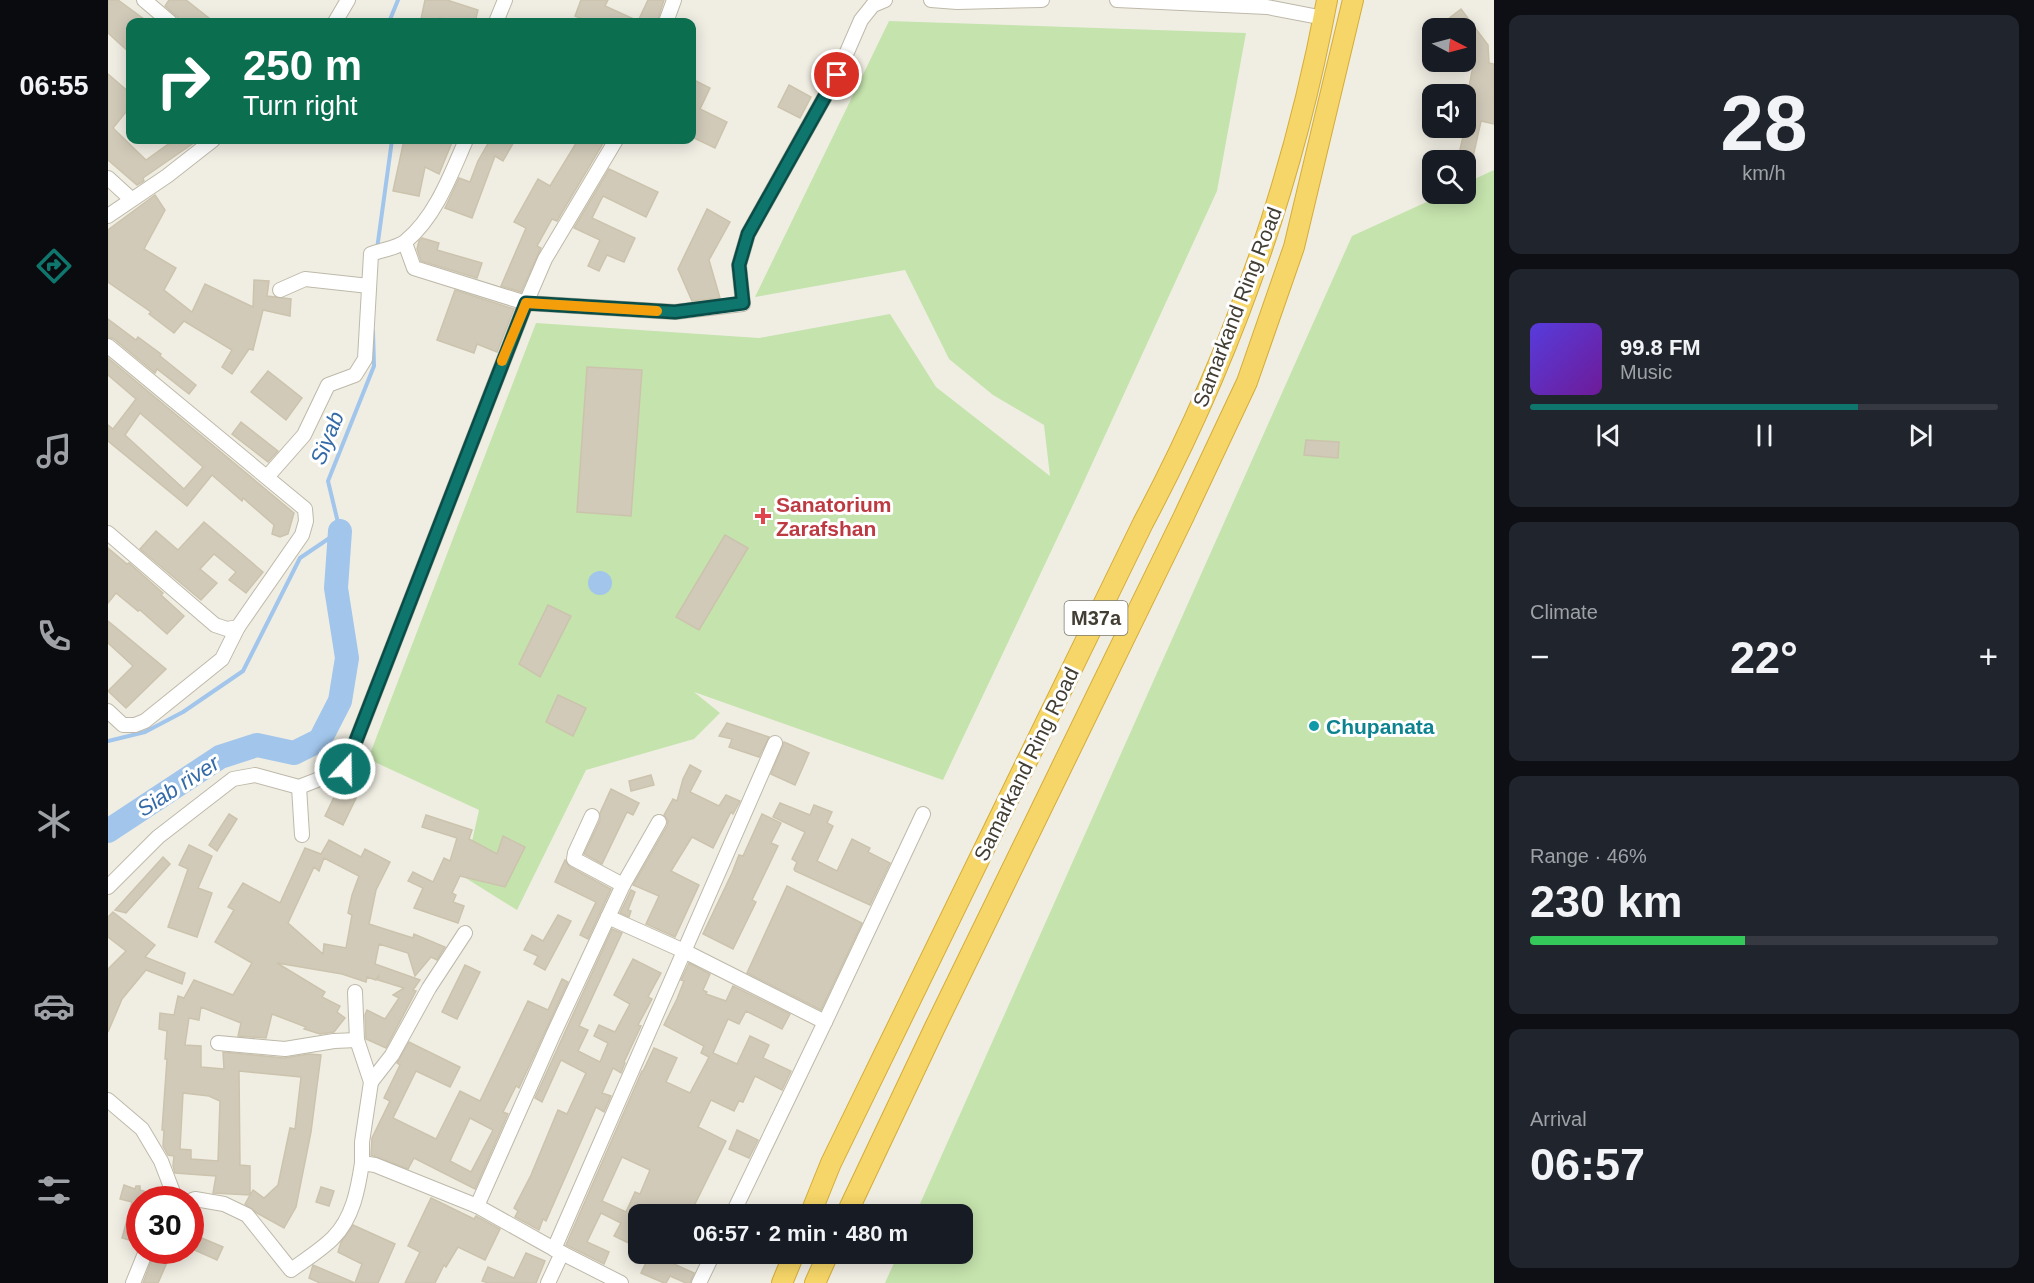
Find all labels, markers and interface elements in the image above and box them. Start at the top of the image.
north arrow [1422,18,1476,72]
map controls [1422,18,1476,204]
icon: right [144,42,222,120]
text: 250 m [243,42,362,89]
pin [811,49,862,100]
icon: arrive [820,58,853,91]
text: 06:55 [19,71,89,101]
text: 28 [1721,79,1807,167]
button: sound [1422,84,1476,138]
text: Turn right [243,91,358,121]
button: search [1422,150,1476,204]
text: km/h [1742,162,1786,184]
street label: Samarkand Ring Road [1188,204,1286,410]
icon: directions [33,245,75,287]
text: 99.8 FM [1620,335,1701,360]
text: Music [1620,361,1672,383]
water label: Siyab [305,408,349,468]
icon: previous [1592,419,1625,452]
icon: pause [1748,419,1781,452]
icon: next [1904,419,1937,452]
icon: music [33,430,75,472]
place label: Sanatorium Zarafshan [776,493,892,540]
marker: Sanatorium Zarafshan [754,507,772,525]
road number: M37a [1064,601,1128,635]
text: Climate [1530,601,1598,623]
icon: phone [33,615,75,657]
text: 22° [1730,632,1798,683]
text: − [1530,638,1549,675]
text: + [1979,638,1998,675]
street label: Samarkand Ring Road [969,663,1083,865]
place label: Chupanata [1326,715,1435,738]
marker: Chupanata [1307,719,1321,733]
position arrow [313,737,377,801]
water label: Siab river [132,749,225,822]
icon: climate [33,800,75,842]
text: Range · 46% [1530,845,1647,867]
text: 230 km [1530,876,1683,927]
icon: car [33,985,75,1027]
text: Arrival [1530,1108,1587,1130]
text: 06:57 [1530,1139,1645,1190]
icon: filters [33,1169,75,1211]
speed limit sign: 30 [126,1186,204,1264]
text: 06:57 · 2 min · 480 m [693,1221,908,1246]

